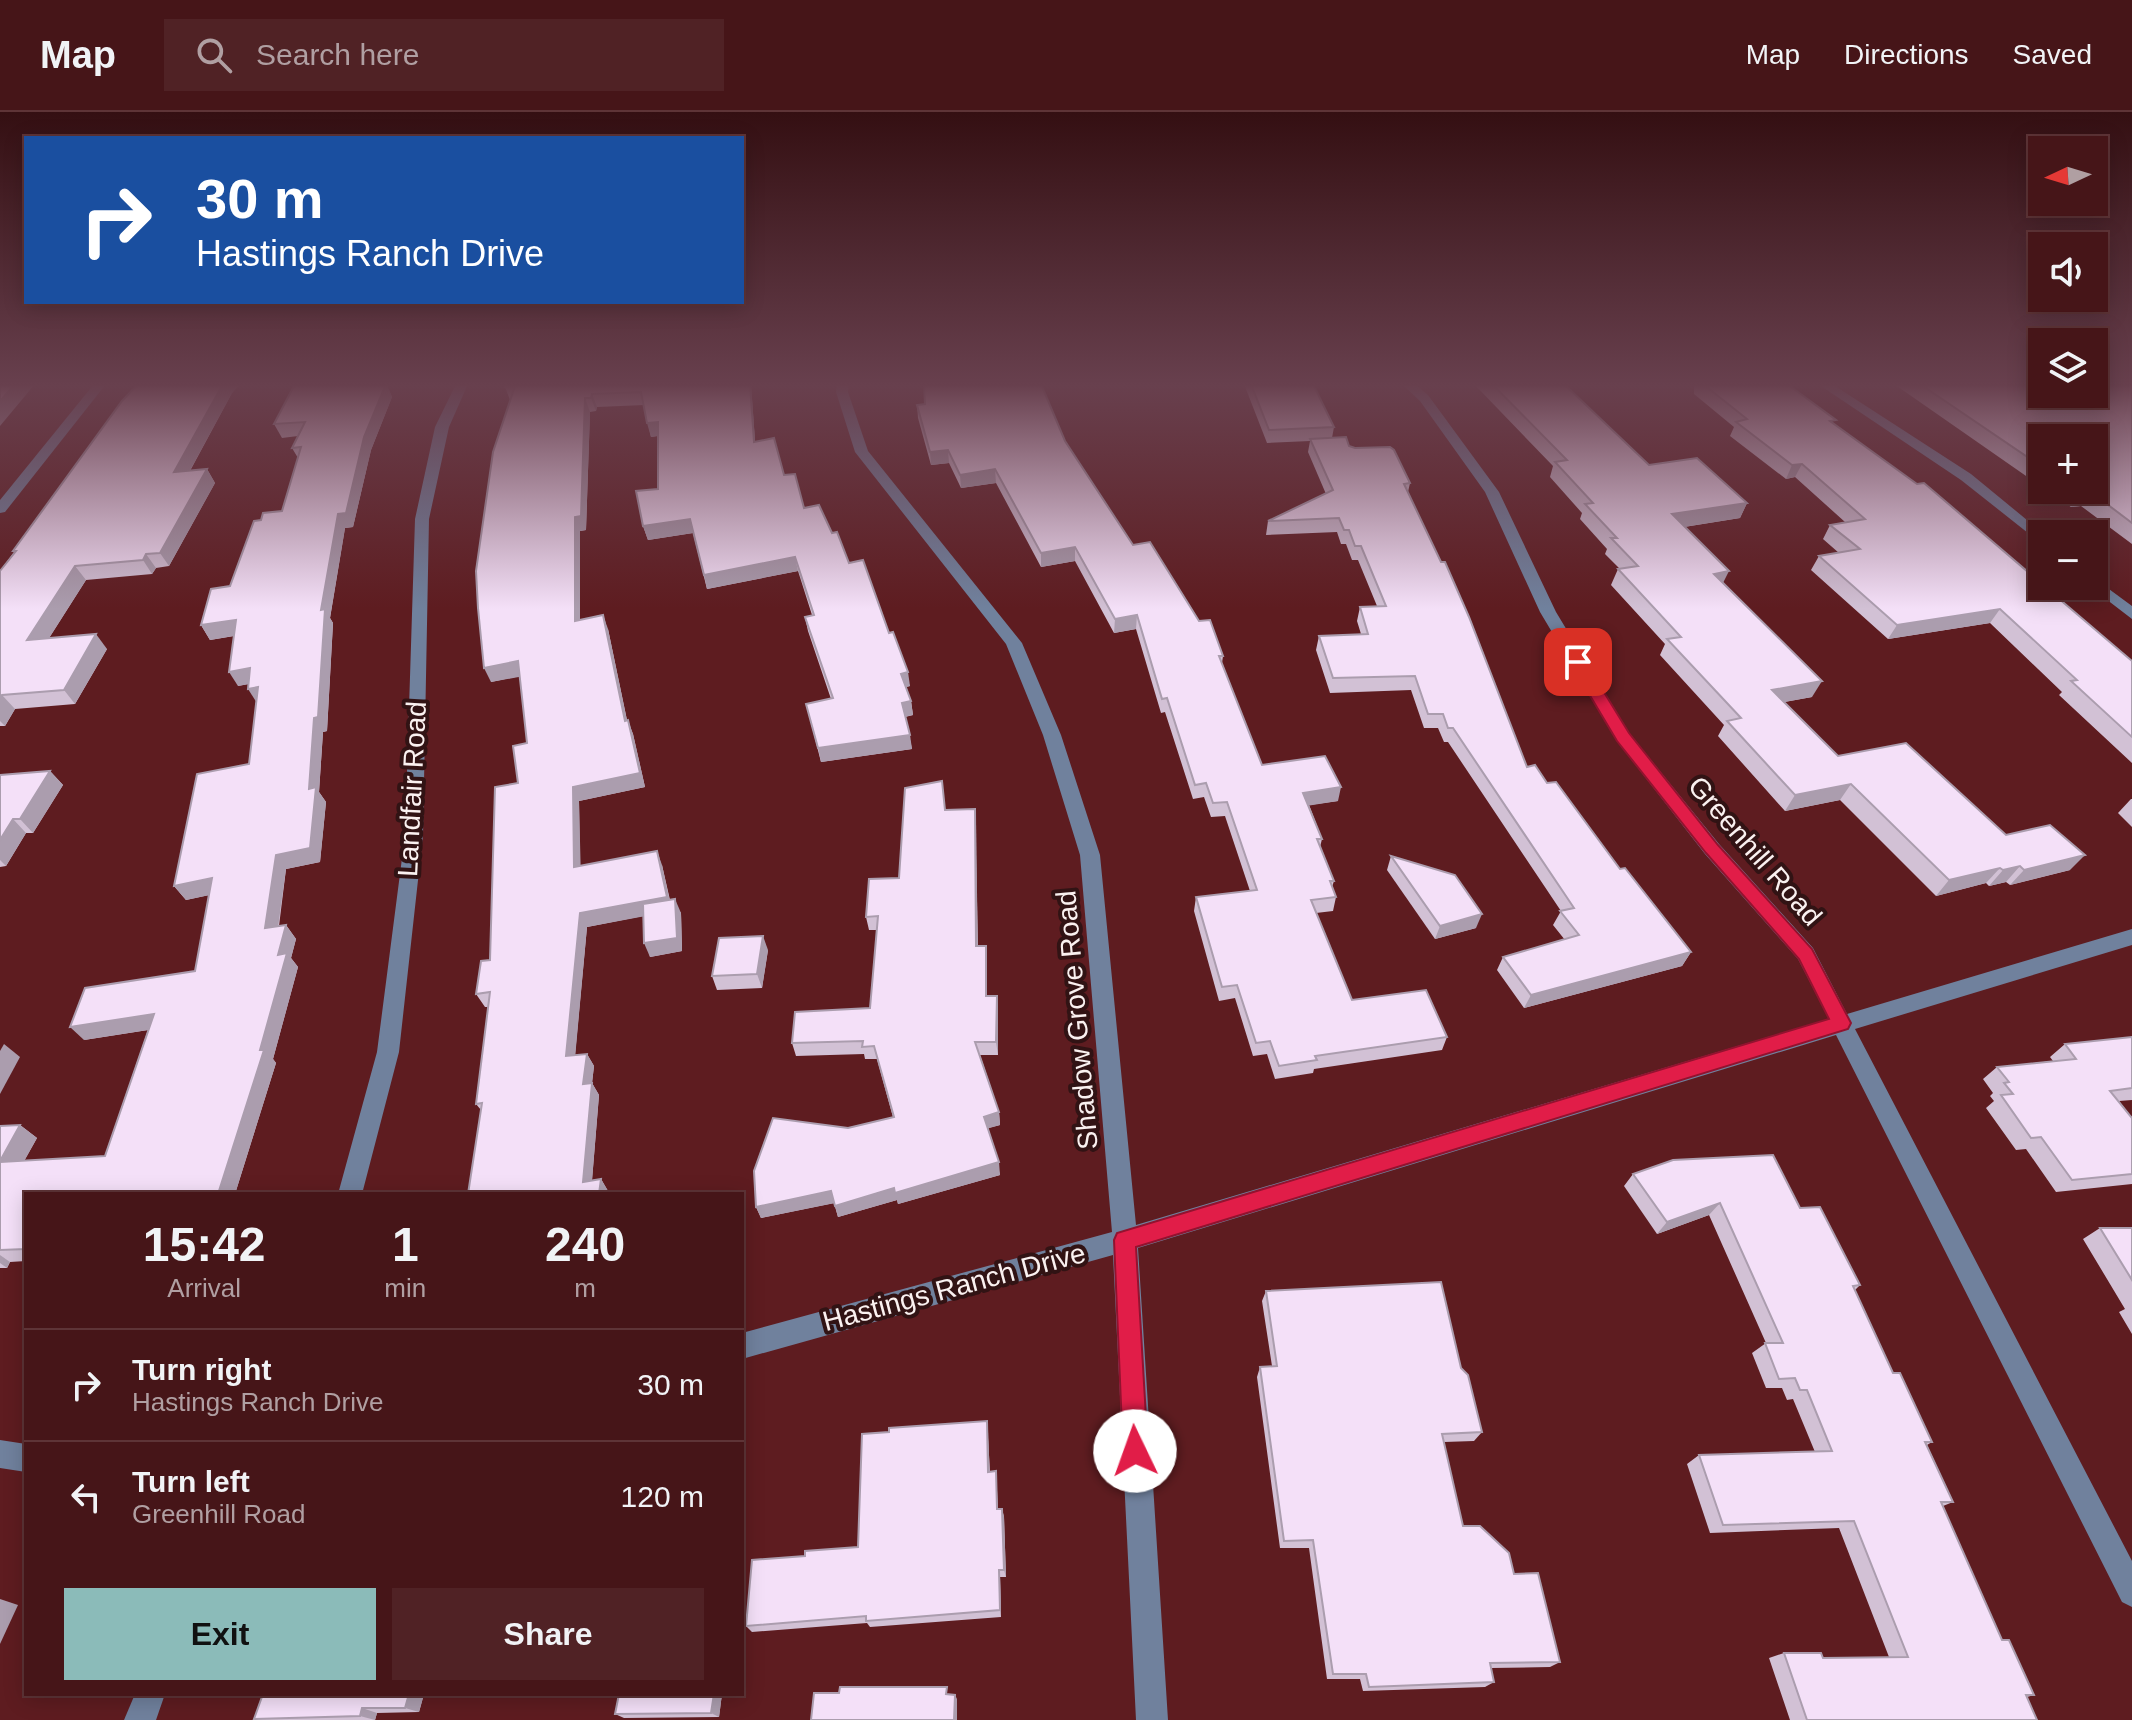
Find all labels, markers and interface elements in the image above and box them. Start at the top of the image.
search box [164,19,724,91]
icon: search [192,33,236,77]
text: Map [40,34,116,76]
text: Search here [256,38,419,71]
text: Map [1746,39,1800,70]
text: Directions [1844,39,1969,70]
text: Saved [2013,39,2092,70]
north arrow [2028,136,2108,216]
map controls [2028,136,2108,600]
text: 30 m [196,167,324,230]
icon: right [64,168,168,272]
button: sound [2028,232,2108,312]
text: Hastings Ranch Drive [196,233,544,274]
button: layers [2028,328,2108,408]
button: + [2028,424,2108,504]
button: − [2028,520,2108,600]
pin [1544,628,1612,696]
icon: arrive [1556,640,1600,684]
street label: Landfair Road [392,700,432,878]
street label: Greenhill Road [1682,770,1828,932]
street label: Shadow Grove Road [1050,889,1104,1151]
text: 15:42 [143,1218,266,1271]
text: 1 [392,1218,419,1271]
text: 240 [545,1218,625,1271]
street label: Hastings Ranch Drive [819,1237,1089,1337]
text: Arrival [167,1273,241,1303]
text: min [384,1273,426,1303]
text: m [574,1273,596,1303]
text: Turn right [132,1353,271,1386]
icon: right [64,1363,108,1407]
text: 30 m [637,1368,704,1401]
text: Hastings Ranch Drive [132,1387,383,1417]
position arrow [1093,1409,1177,1493]
text: Turn left [132,1465,250,1498]
icon: left [64,1475,108,1519]
text: 120 m [621,1480,704,1513]
text: Greenhill Road [132,1499,305,1529]
button: Exit [64,1588,376,1680]
button: Share [392,1588,704,1680]

